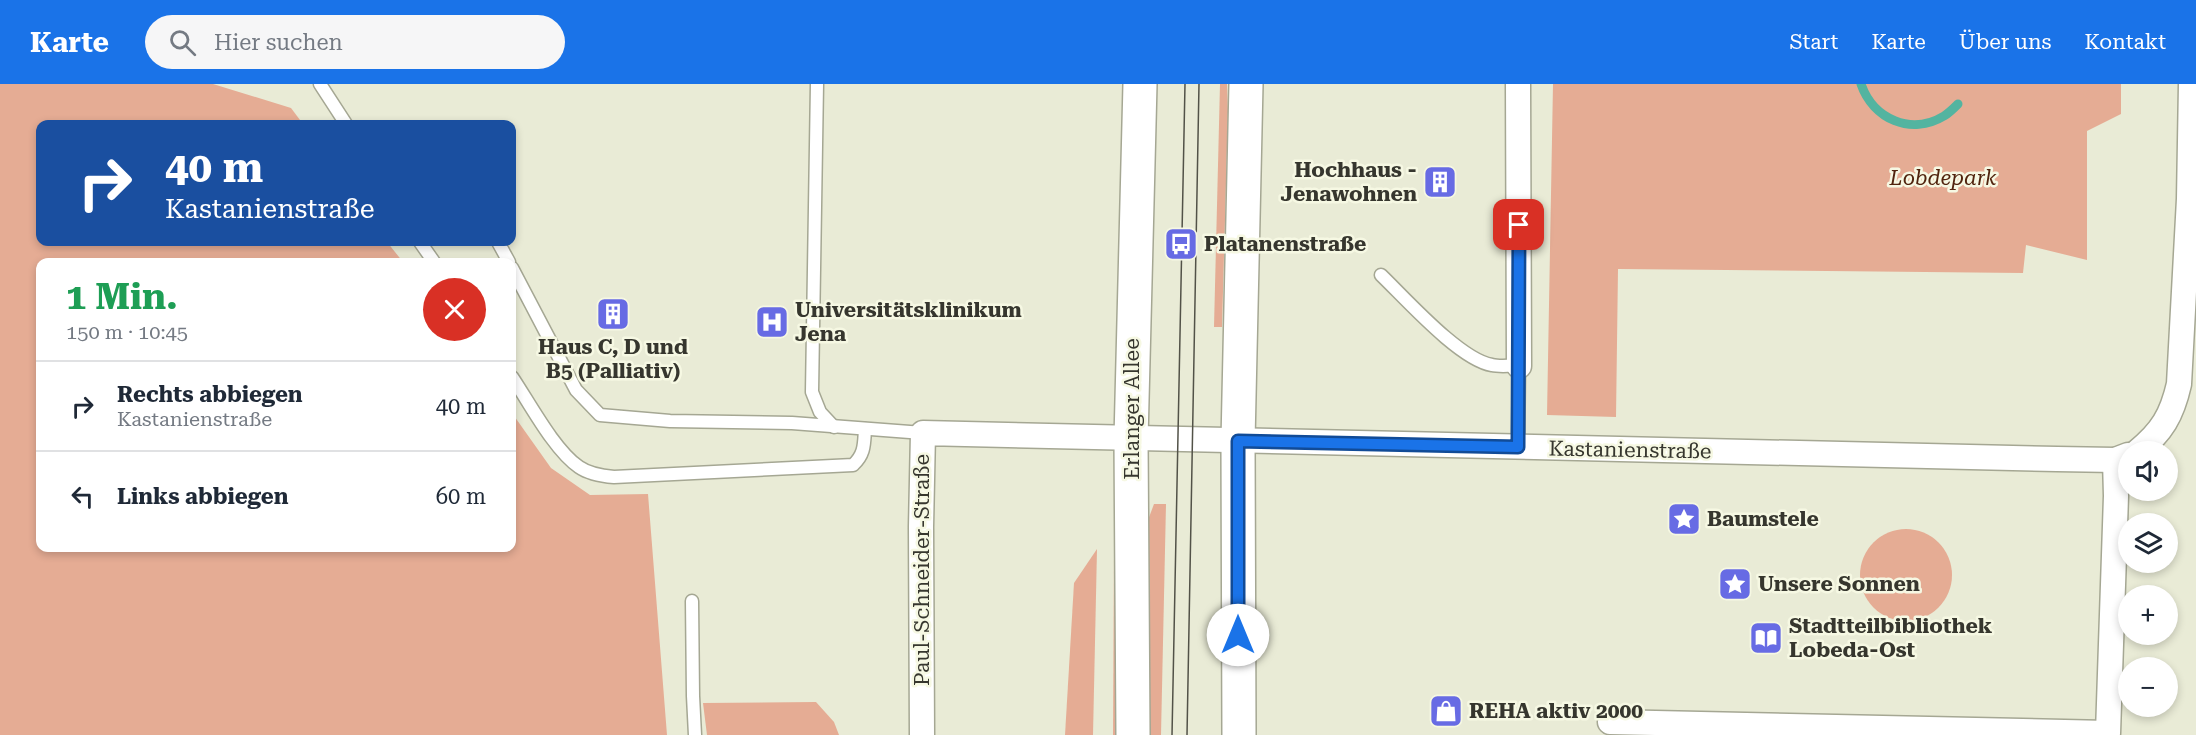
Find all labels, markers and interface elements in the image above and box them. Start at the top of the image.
search box [145,15,565,69]
text: Karte [30,26,109,59]
icon: search [166,26,199,59]
text: Hier suchen [214,30,343,55]
text: Start [1790,30,1838,54]
text: Karte [1871,30,1926,54]
text: Über uns [1959,30,2051,54]
text: Kontakt [2084,30,2166,54]
text: 40 m [165,143,263,192]
icon: right [66,144,144,222]
place label: Hochhaus - Jenawohnen [1281,158,1417,206]
building icon: Hochhaus - Jenawohnen [1422,164,1458,200]
park label: Lobdepark [1889,166,1997,190]
text: Kastanienstraße [165,193,375,225]
pin [1493,199,1544,250]
icon: arrive [1502,208,1535,241]
bus stop icon: Platanenstraße [1163,226,1199,262]
place label: Platanenstraße [1204,232,1366,256]
text: 1 Min. [66,276,177,318]
button: close [423,278,486,341]
building icon: Haus C, D und B5 (Palliativ) [595,296,631,332]
place label: Universitätsklinikum Jena [795,298,1022,346]
hospital icon: Universitätsklinikum Jena [754,304,790,340]
text: 150 m · 10:45 [66,320,188,344]
place label: Haus C, D und B5 (Palliativ) [538,335,688,383]
street label: Erlanger Allee [1120,338,1144,480]
text: Rechts abbiegen [117,382,303,407]
icon: right [66,390,99,423]
text: 40 m [436,394,486,419]
text: Kastanienstraße [117,407,272,431]
street label: Kastanienstraße [1548,437,1712,463]
map controls [2118,441,2178,717]
button: sound [2118,441,2178,501]
street label: Paul-Schneider-Straße [910,454,934,686]
icon: left [66,480,99,513]
text: Links abbiegen [117,484,288,509]
text: 60 m [436,484,486,509]
place icon: Baumstele [1666,501,1702,537]
place label: Baumstele [1707,507,1819,531]
button: layers [2118,513,2178,573]
place icon: Unsere Sonnen [1717,566,1753,602]
place label: Unsere Sonnen [1758,572,1920,596]
button: + [2118,585,2178,645]
position arrow [1206,603,1270,667]
place label: Stadtteilbibliothek Lobeda-Ost [1789,614,1993,662]
library icon: Stadtteilbibliothek Lobeda-Ost [1748,620,1784,656]
button: − [2118,657,2178,717]
shop icon: REHA aktiv 2000 [1428,693,1464,729]
place label: REHA aktiv 2000 [1469,699,1643,723]

